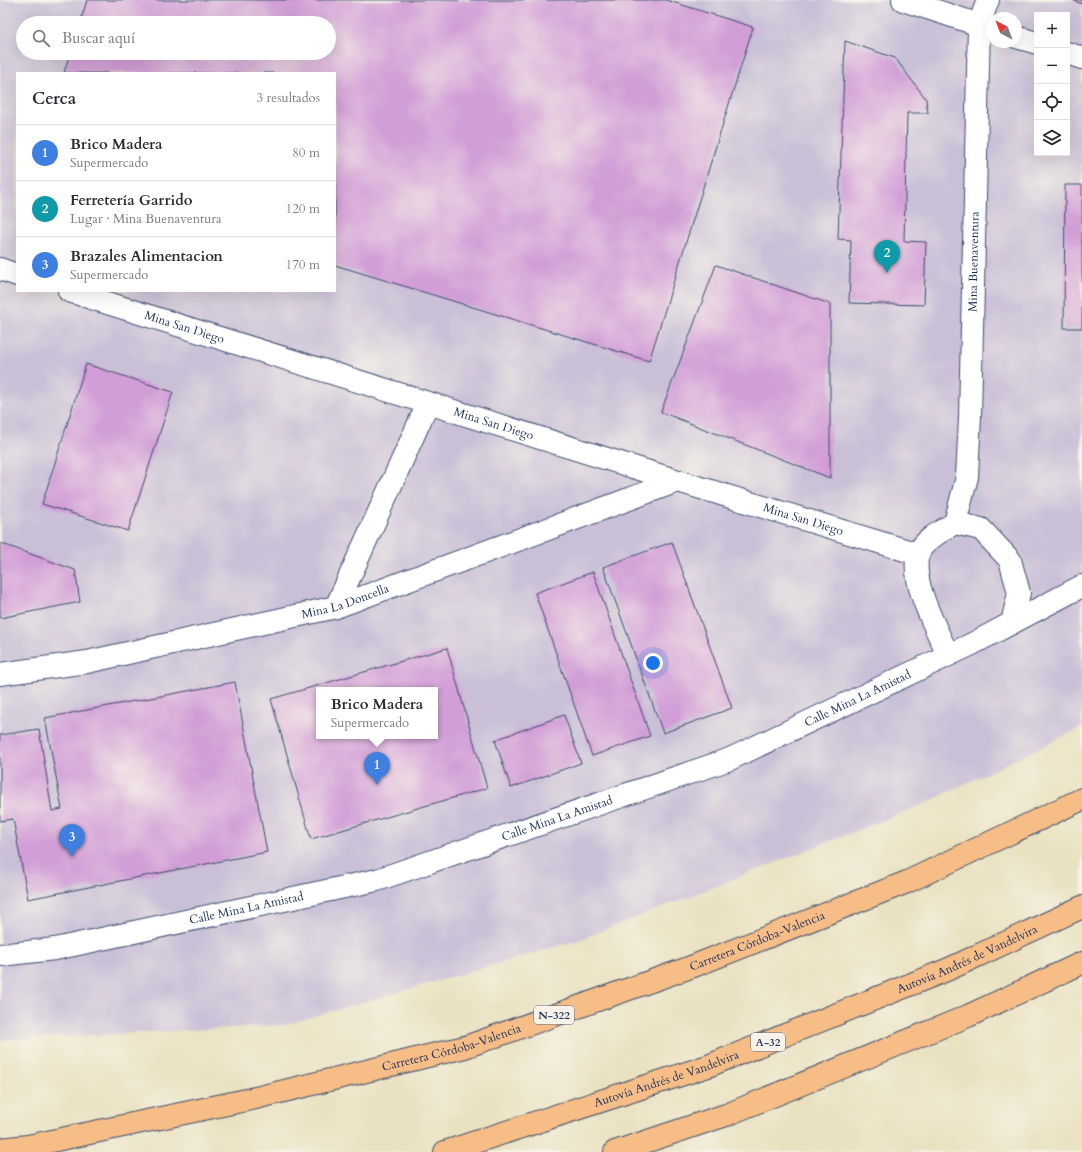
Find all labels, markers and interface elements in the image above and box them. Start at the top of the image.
north arrow [986,12,1022,48]
map controls [1034,12,1070,156]
button: + [1034,12,1070,48]
search box [16,16,336,60]
icon: search [30,27,52,49]
text: Buscar aquí [62,28,135,48]
button: − [1034,48,1070,84]
button: locate [1034,84,1070,120]
text: Cerca [32,87,76,110]
text: 3 resultados [256,89,320,107]
button: layers [1034,120,1070,156]
text: Brico Madera [70,134,163,154]
text: 1 [42,144,48,162]
text: 80 m [292,144,320,162]
text: Supermercado [70,154,148,172]
text: Ferretería Garrido [70,190,193,210]
text: 2 [42,200,48,218]
text: 120 m [286,200,320,218]
text: Lugar · Mina Buenaventura [70,210,222,228]
street label: Mina Buenaventura [964,210,983,312]
pin: 2 [874,240,900,273]
text: Brazales Alimentacion [70,246,223,266]
text: 3 [42,256,48,274]
text: 170 m [286,256,320,274]
text: Supermercado [70,266,148,284]
street label: Mina San Diego [143,307,227,347]
street label: Mina San Diego [452,404,536,444]
street label: Mina San Diego [761,499,846,539]
street label: Mina La Doncella [300,580,392,622]
your location [643,653,663,673]
street label: Calle Mina La Amistad [802,666,914,731]
popup [316,687,438,739]
text: Brico Madera [331,694,423,714]
text: Supermercado [331,714,409,732]
pin: 1 [364,752,390,785]
street label: Calle Mina La Amistad [499,792,615,845]
pin: 3 [59,824,85,857]
street label: Calle Mina La Amistad [188,888,305,928]
street label: Carretera Córdoba-Valencia [687,907,828,975]
street label: Autovía Andrés de Vandelvira [895,921,1041,997]
road number: N-322 [534,1006,574,1024]
street label: Carretera Córdoba-Valencia [380,1020,524,1075]
road number: A-32 [751,1033,785,1051]
street label: Autovía Andrés de Vandelvira [592,1046,742,1111]

